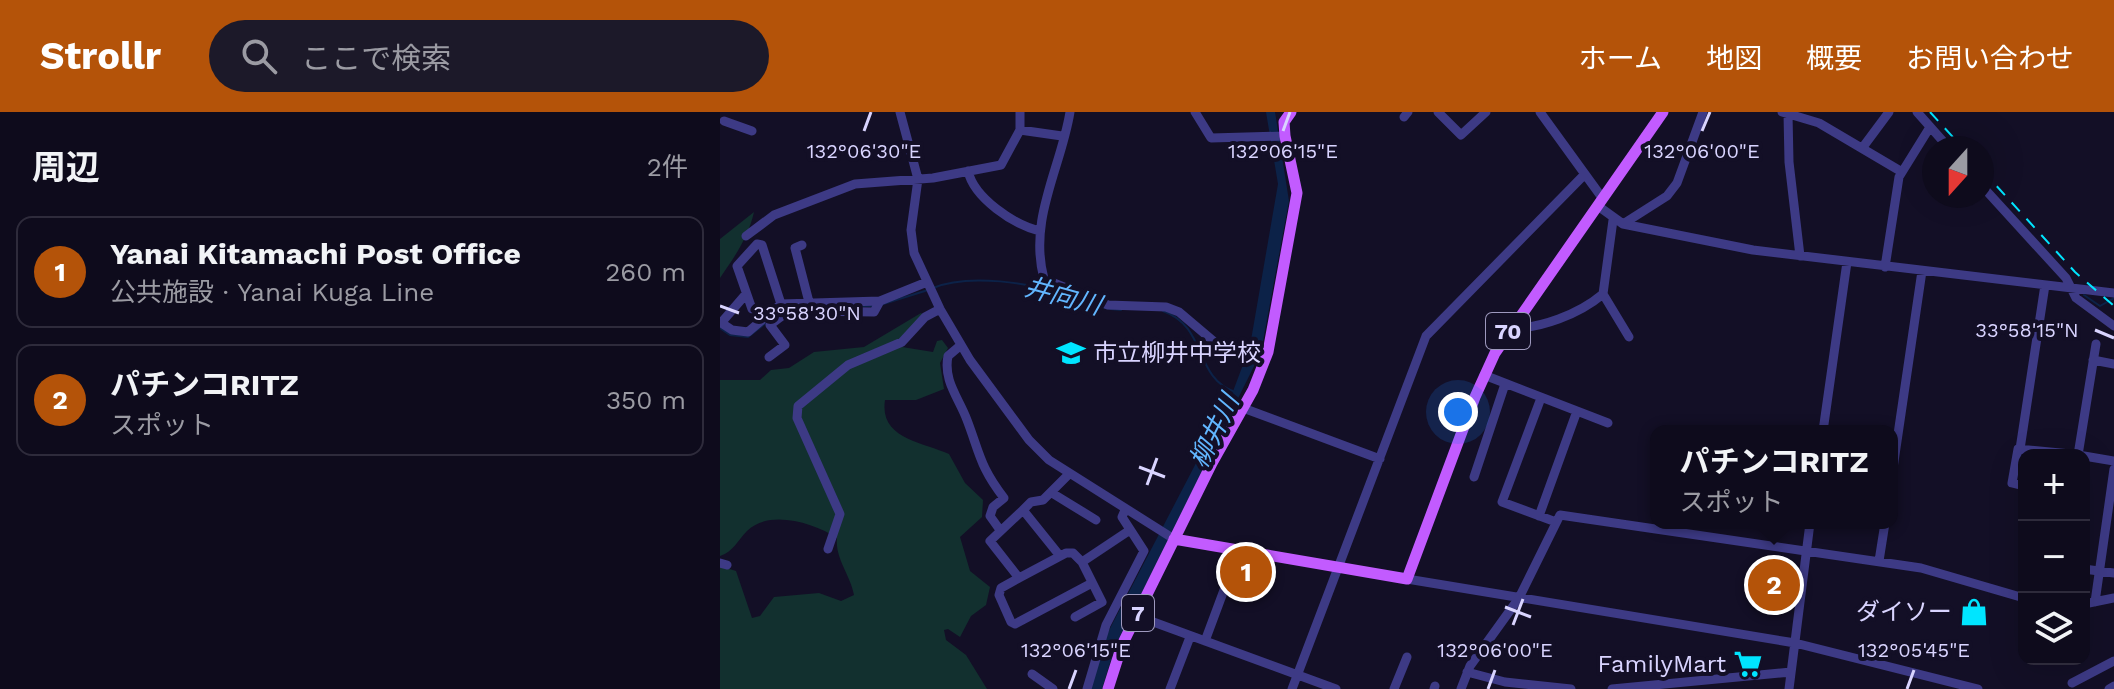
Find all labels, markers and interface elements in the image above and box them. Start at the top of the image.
search box [209,20,769,92]
text: Strollr [40,34,161,78]
icon: search [237,34,281,78]
text: ここで検索 [301,41,451,76]
text: ホーム [1579,42,1662,75]
text: 地図 [1706,42,1762,75]
text: 概要 [1806,42,1862,75]
text: お問い合わせ [1906,42,2074,75]
north arrow [1922,136,1994,208]
text: 132°06'30"E [807,139,921,163]
text: 132°06'15"E [1228,139,1338,163]
text: 132°06'00"E [1644,139,1760,163]
text: 周辺 [32,147,100,187]
text: 2件 [647,152,688,182]
text: Yanai Kitamachi Post Office [110,236,521,271]
text: 1 [54,257,66,287]
text: 260 m [605,257,686,287]
water label: 井向川 [1021,271,1107,321]
text: 公共施設 · Yanai Kuga Line [110,277,434,307]
text: 33°58'30"N [753,301,861,325]
road number: 70 [1486,313,1530,349]
text: 33°58'15"N [1975,318,2079,342]
school or university icon: 市立柳井中学校 [1056,338,1086,368]
place label: 市立柳井中学校 [1093,339,1261,367]
text: パチンコRITZ [110,367,299,402]
text: 2 [52,385,68,415]
text: 350 m [606,385,686,415]
water label: 柳井川 [1183,387,1246,473]
your location [1438,392,1478,432]
text: スポット [110,410,214,440]
popup [1650,425,1898,529]
text: パチンコRITZ [1680,444,1868,479]
map controls [2018,449,2090,665]
button: + [2018,449,2090,521]
text: スポット [1680,487,1784,517]
button: − [2018,521,2090,593]
pin: 1 [1220,542,1272,602]
pin: 2 [1748,555,1800,615]
button: layers [2018,593,2090,665]
road number: 7 [1122,595,1154,631]
shop icon: ダイソー [1959,597,1989,627]
place label: ダイソー [1856,598,1952,626]
text: 132°06'15"E [1021,638,1131,662]
text: 132°06'00"E [1437,638,1553,662]
text: 132°05'45"E [1858,638,1970,662]
supermarket icon: FamilyMart [1733,649,1763,679]
place label: FamilyMart [1598,650,1726,678]

